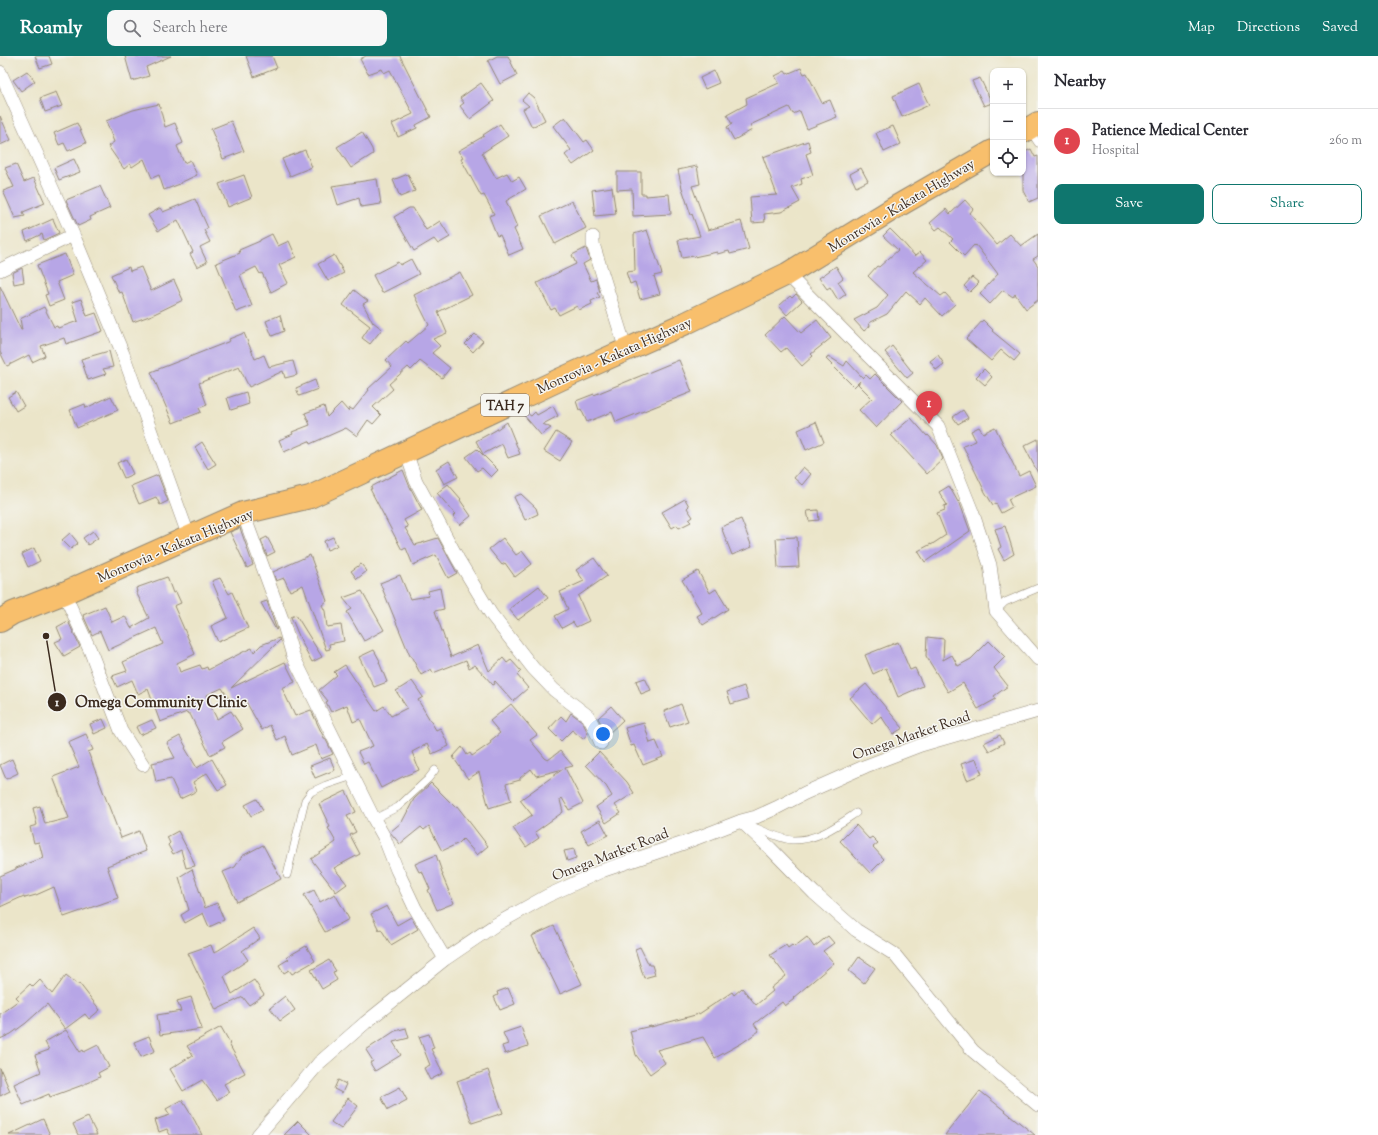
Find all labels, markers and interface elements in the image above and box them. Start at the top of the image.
search box [107,10,387,46]
text: Roamly [20,15,83,42]
icon: search [121,17,143,39]
text: Search here [153,18,228,39]
text: Map [1188,18,1215,38]
text: Directions [1237,18,1300,38]
text: Saved [1322,18,1358,38]
map controls [990,68,1026,176]
button: + [990,68,1026,104]
text: Nearby [1054,70,1106,94]
button: − [990,104,1026,140]
text: Patience Medical Center [1092,121,1248,142]
text: 1 [1065,132,1069,150]
text: 260 m [1329,132,1362,150]
button: locate [990,140,1026,176]
text: Hospital [1092,142,1139,160]
street label: Monrovia - Kakata Highway [825,155,979,258]
button: Save [1054,184,1204,224]
button: Share [1212,184,1362,224]
street label: Monrovia - Kakata Highway [534,314,696,400]
pin: 1 [916,391,942,424]
road number: TAH 7 [481,394,529,416]
street label: Monrovia - Kakata Highway [95,505,257,589]
callout: Omega Community Clinic [47,689,255,716]
text: Omega Community Clinic [75,693,247,714]
text: 1 [54,694,60,712]
street label: Omega Market Road [850,707,973,766]
your location [593,724,613,744]
street label: Omega Market Road [549,824,672,887]

